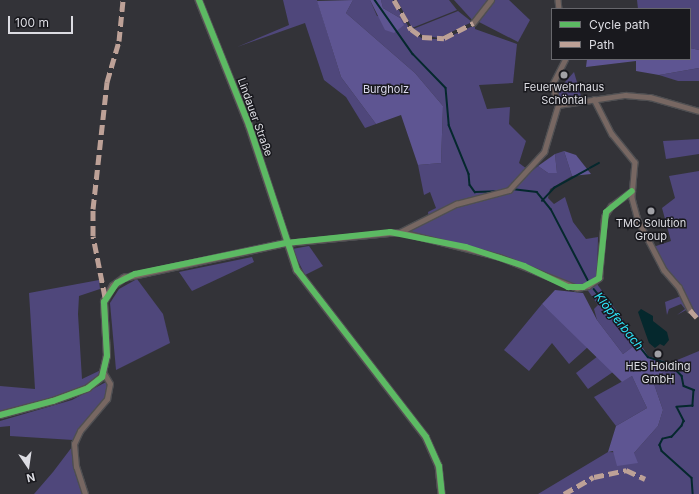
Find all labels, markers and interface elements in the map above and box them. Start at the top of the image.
scale bar [10,8,75,34]
legend [551,8,691,60]
text: 100 m [15,15,49,30]
text: Cycle path [589,17,650,32]
text: Path [589,37,614,52]
marker: Feuerwehrhaus Schöntal [559,70,569,80]
street label: Lindauer Straße [235,76,275,158]
place label: Feuerwehrhaus Schöntal [524,81,604,107]
park label: Burgholz [363,82,409,96]
marker: TMC Solution Group [646,206,656,216]
place label: TMC Solution Group [616,217,686,243]
water label: Klöpferbach [591,289,647,353]
marker: HES Holding GmbH [653,349,663,359]
place label: HES Holding GmbH [625,360,691,386]
north arrow [8,446,48,486]
text: N [25,470,36,485]

